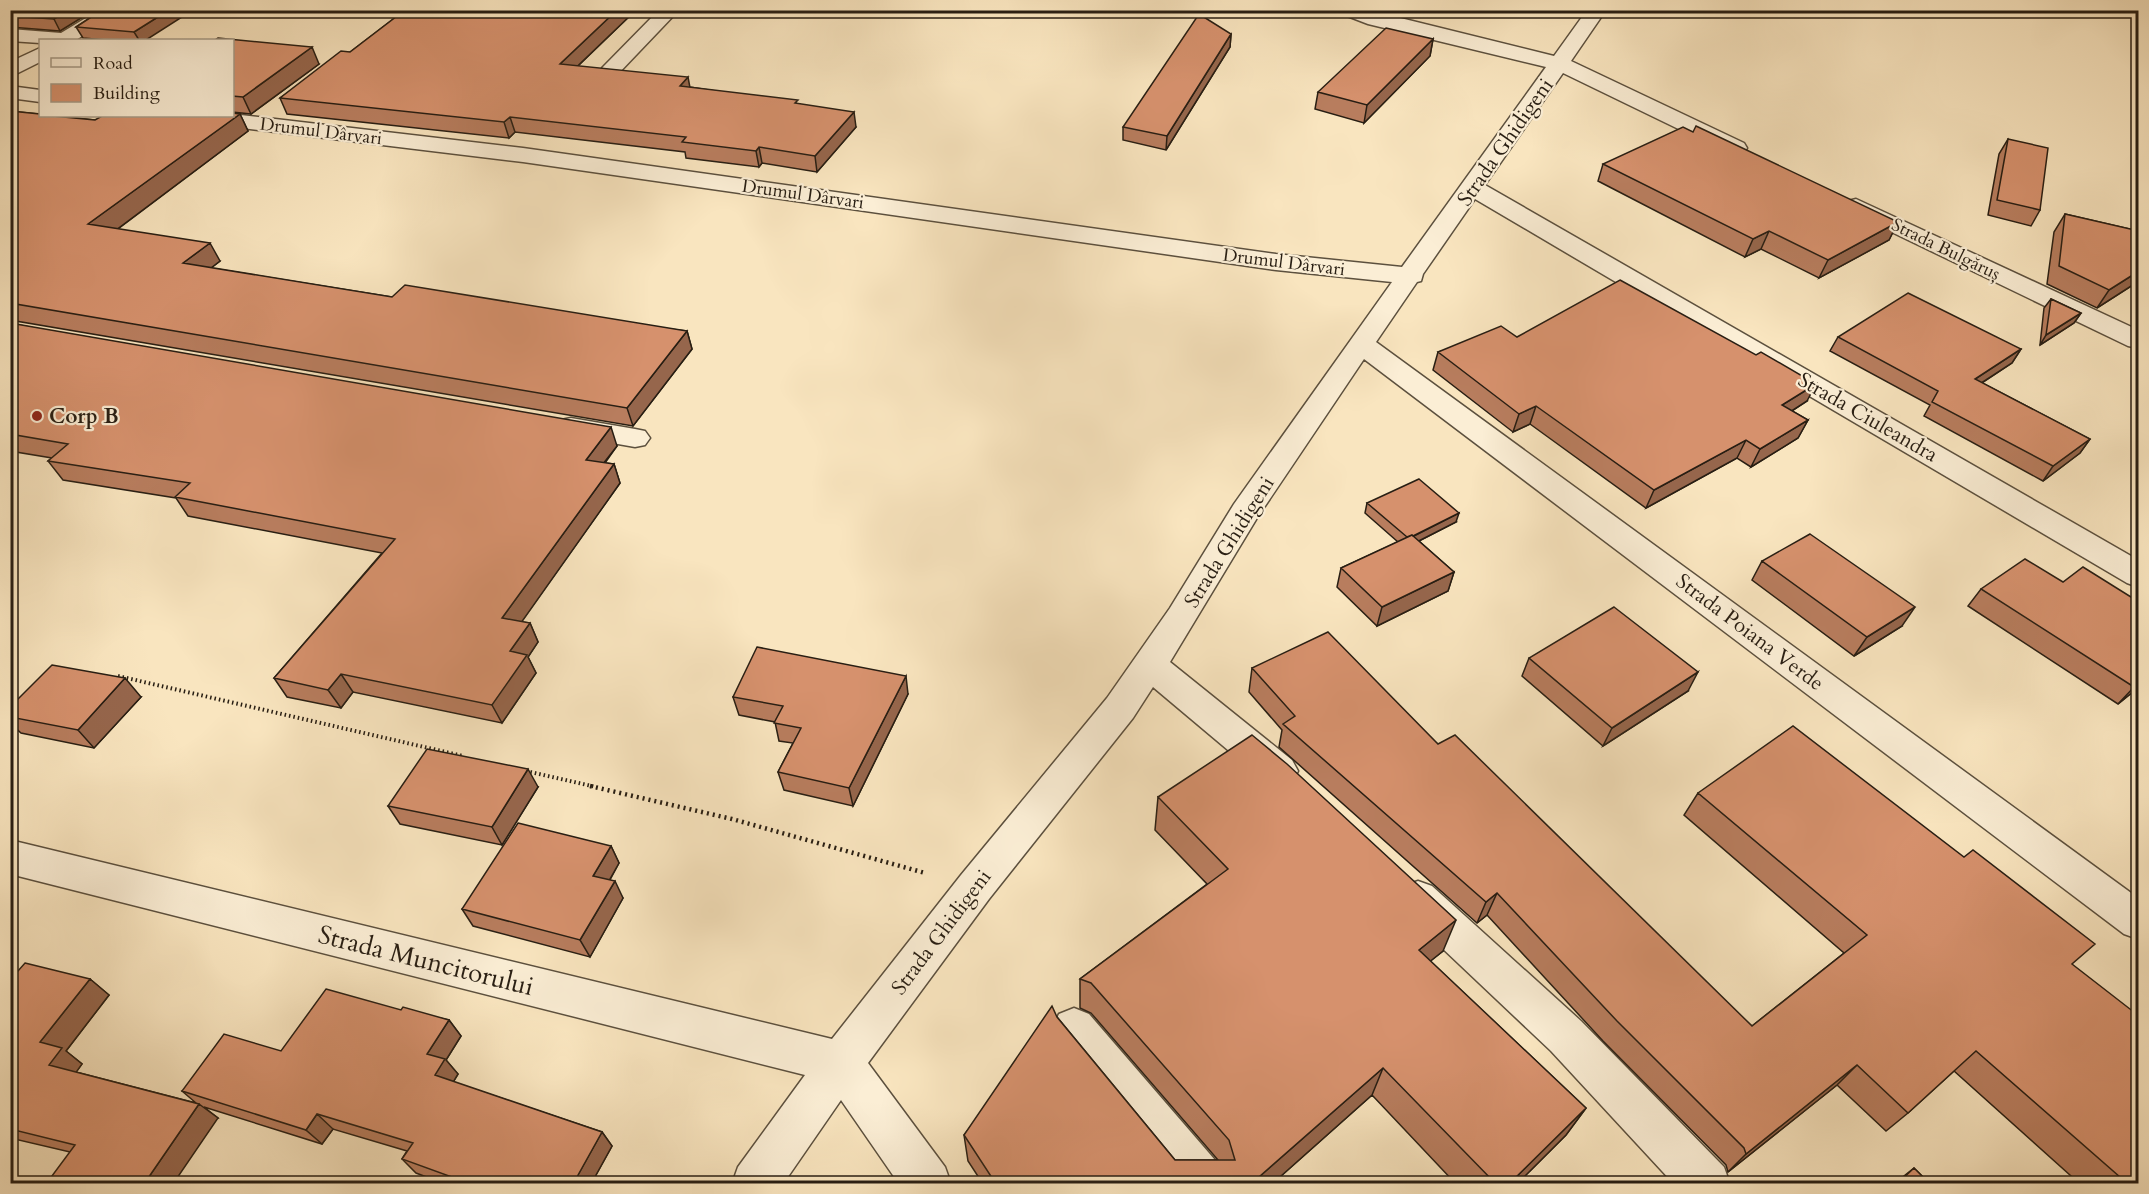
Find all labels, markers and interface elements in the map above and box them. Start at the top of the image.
legend [39,39,234,117]
text: Road [93,51,133,76]
street label: Strada Ghidigeni [1450,72,1560,212]
text: Building [93,81,161,106]
street label: Drumul Dârvari [258,112,384,151]
street label: Drumul Dârvari [740,174,866,215]
street label: Strada Bulgăruș [1887,212,2004,287]
street label: Drumul Dârvari [1221,243,1347,282]
street label: Strada Ciuleandra [1792,366,1943,469]
place label: Corp B [49,402,119,431]
marker: Corp B [30,409,44,423]
street label: Strada Ghidigeni [1177,471,1282,614]
street label: Strada Poiana Verde [1670,567,1830,698]
street label: Strada Ghidigeni [885,864,998,1001]
street label: Strada Muncitorului [314,917,537,1004]

